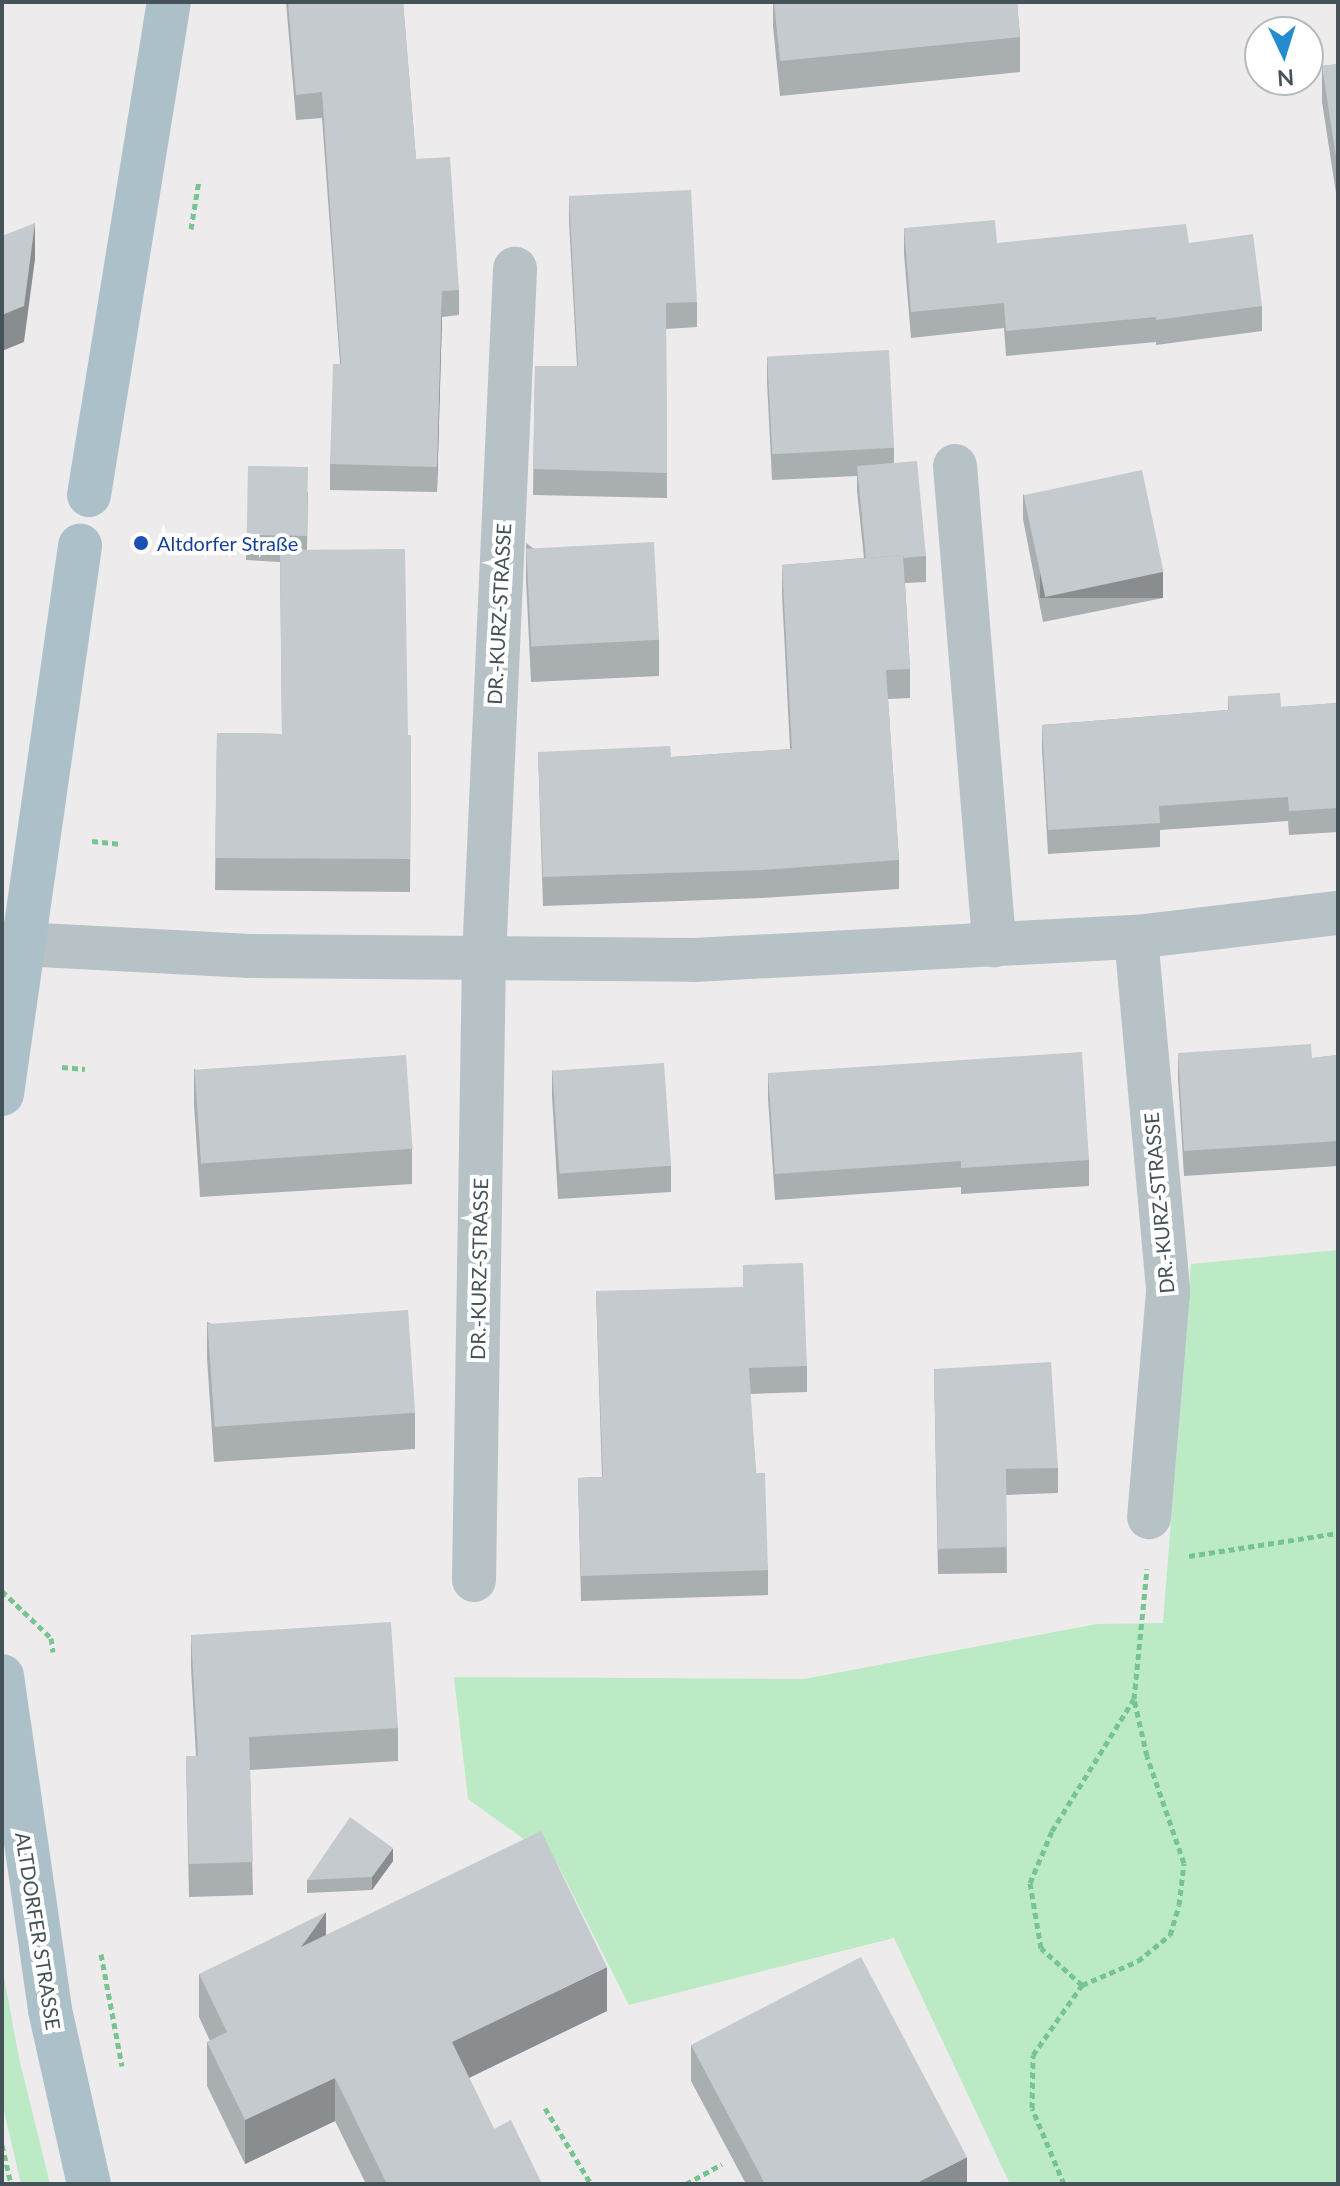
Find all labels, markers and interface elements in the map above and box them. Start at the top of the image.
north arrow [1244,16,1324,96]
text: N [1276,64,1295,93]
street label: DR.-KURZ-STRASSE [482,523,516,705]
place label: Altdorfer Straße [157,531,299,555]
marker: Altdorfer Straße [132,534,150,552]
street label: DR.-KURZ-STRASSE [1139,1111,1179,1295]
street label: DR.-KURZ-STRASSE [465,1178,493,1360]
street label: ALTDORFER STRASSE [11,1830,65,2032]

